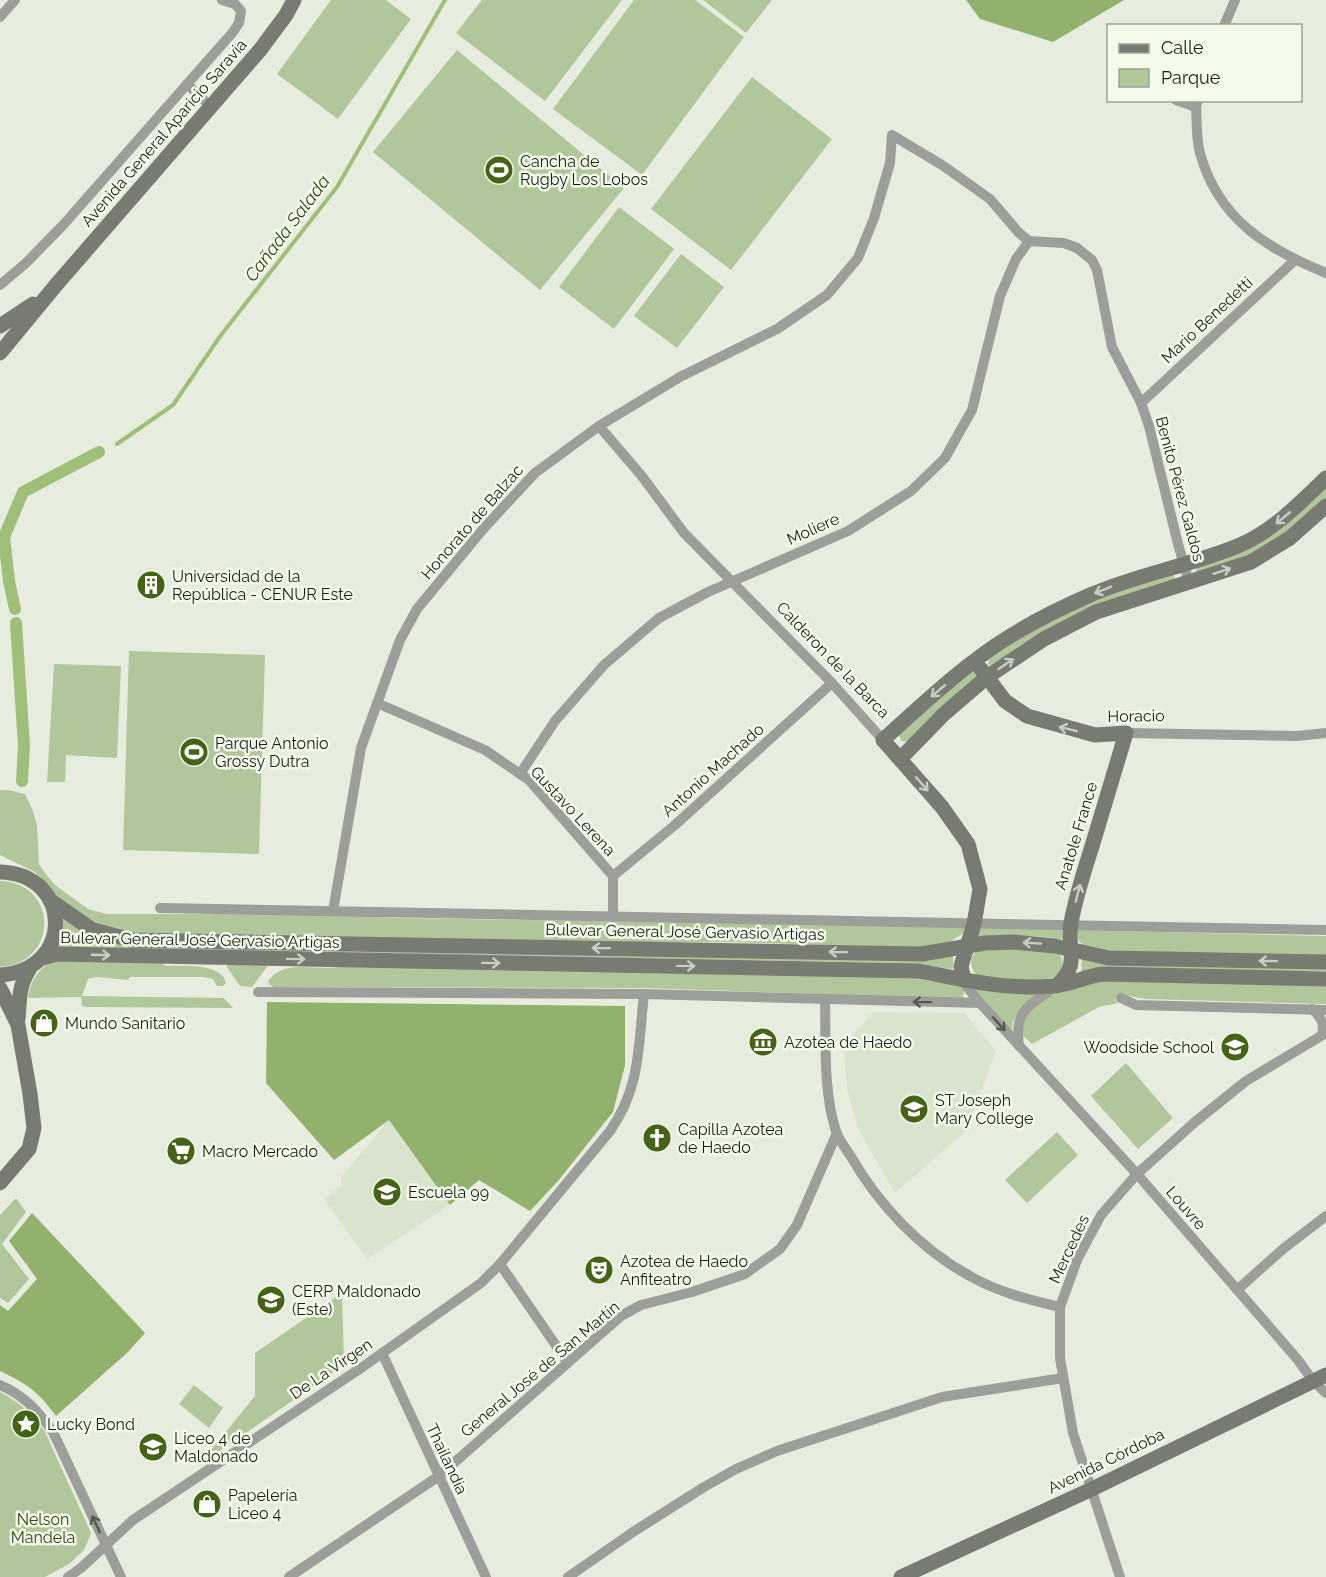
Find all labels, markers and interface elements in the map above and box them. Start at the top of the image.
legend [1107,24,1302,102]
street label: Avenida General Aparicio Saravia [77,35,251,231]
text: Calle [1161,37,1204,58]
text: Parque [1161,67,1221,88]
place label: Cancha de Rugby Los Lobos [520,152,648,189]
sports icon: Cancha de Rugby Los Lobos [483,154,515,186]
water label: Cañada Salada [240,170,334,285]
street label: Mario Benedetti [1158,273,1256,367]
street label: Benito Pérez Galdos [1152,414,1209,564]
street label: Honorato de Balzac [417,461,527,583]
street label: Moliere [784,509,842,549]
one-way arrow [1275,511,1291,524]
one-way arrow [1212,565,1231,576]
place label: Universidad de la República - CENUR Este [172,567,353,604]
building icon: Universidad de la República - CENUR Este [135,569,167,601]
one-way arrow [1095,585,1113,596]
street label: Calderon de la Barca [773,598,893,722]
one-way arrow [997,658,1014,670]
one-way arrow [930,684,946,697]
street label: Horacio [1107,706,1165,726]
street label: Antonio Machado [658,719,768,821]
one-way arrow [1059,722,1078,734]
place label: Parque Antonio Grossy Dutra [215,734,328,771]
sports icon: Parque Antonio Grossy Dutra [178,736,210,768]
street label: Gustavo Lerena [527,762,619,860]
one-way arrow [915,776,929,791]
street label: Anatole France [1051,780,1101,892]
one-way arrow [1073,884,1084,903]
street label: Bulevar General José Gervasio Artigas [545,920,825,944]
street label: Bulevar General José Gervasio Artigas [60,928,340,952]
one-way arrow [1023,938,1043,949]
one-way arrow [592,942,612,954]
one-way arrow [829,946,849,958]
one-way arrow [91,950,111,961]
one-way arrow [286,953,306,965]
one-way arrow [1258,955,1278,967]
one-way arrow [481,957,501,969]
one-way arrow [676,961,696,972]
one-way arrow [912,996,932,1008]
shop icon: Mundo Sanitario [28,1007,60,1039]
place label: Mundo Sanitario [65,1014,185,1033]
one-way arrow [992,1016,1006,1031]
museum icon: Azotea de Haedo [747,1026,779,1058]
school or university icon: Woodside School [1219,1031,1251,1063]
place label: Azotea de Haedo [784,1033,912,1052]
place label: Woodside School [1083,1038,1215,1057]
place label: ST Joseph Mary College [935,1091,1033,1128]
school or university icon: ST Joseph Mary College [898,1093,930,1125]
place label: Capilla Azotea de Haedo [678,1120,783,1157]
church icon: Capilla Azotea de Haedo [641,1122,673,1154]
supermarket icon: Macro Mercado [165,1135,197,1167]
place label: Macro Mercado [202,1142,318,1161]
school or university icon: Escuela 99 [371,1176,403,1208]
street label: Louvre [1162,1182,1210,1234]
place label: Escuela 99 [408,1183,489,1202]
street label: Mercedes [1045,1211,1093,1286]
place label: Azotea de Haedo Anfiteatro [620,1252,748,1289]
theatre icon: Azotea de Haedo Anfiteatro [583,1254,615,1286]
place label: CERP Maldonado (Este) [292,1282,421,1319]
school or university icon: CERP Maldonado (Este) [255,1284,287,1316]
street label: General José de San Martín [457,1297,623,1441]
street label: De La Virgen [286,1335,376,1403]
place icon: Lucky Bond [10,1408,42,1440]
place label: Lucky Bond [47,1415,135,1434]
street label: Thailandia [422,1421,472,1497]
street label: Avenida Córdoba [1045,1425,1167,1497]
place label: Liceo 4 de Maldonado [174,1429,258,1466]
school or university icon: Liceo 4 de Maldonado [137,1431,169,1463]
place label: Papelería Liceo 4 [228,1486,297,1523]
shop icon: Papelería Liceo 4 [191,1488,223,1520]
park label: Nelson Mandela [11,1510,75,1547]
one-way arrow [90,1515,102,1533]

